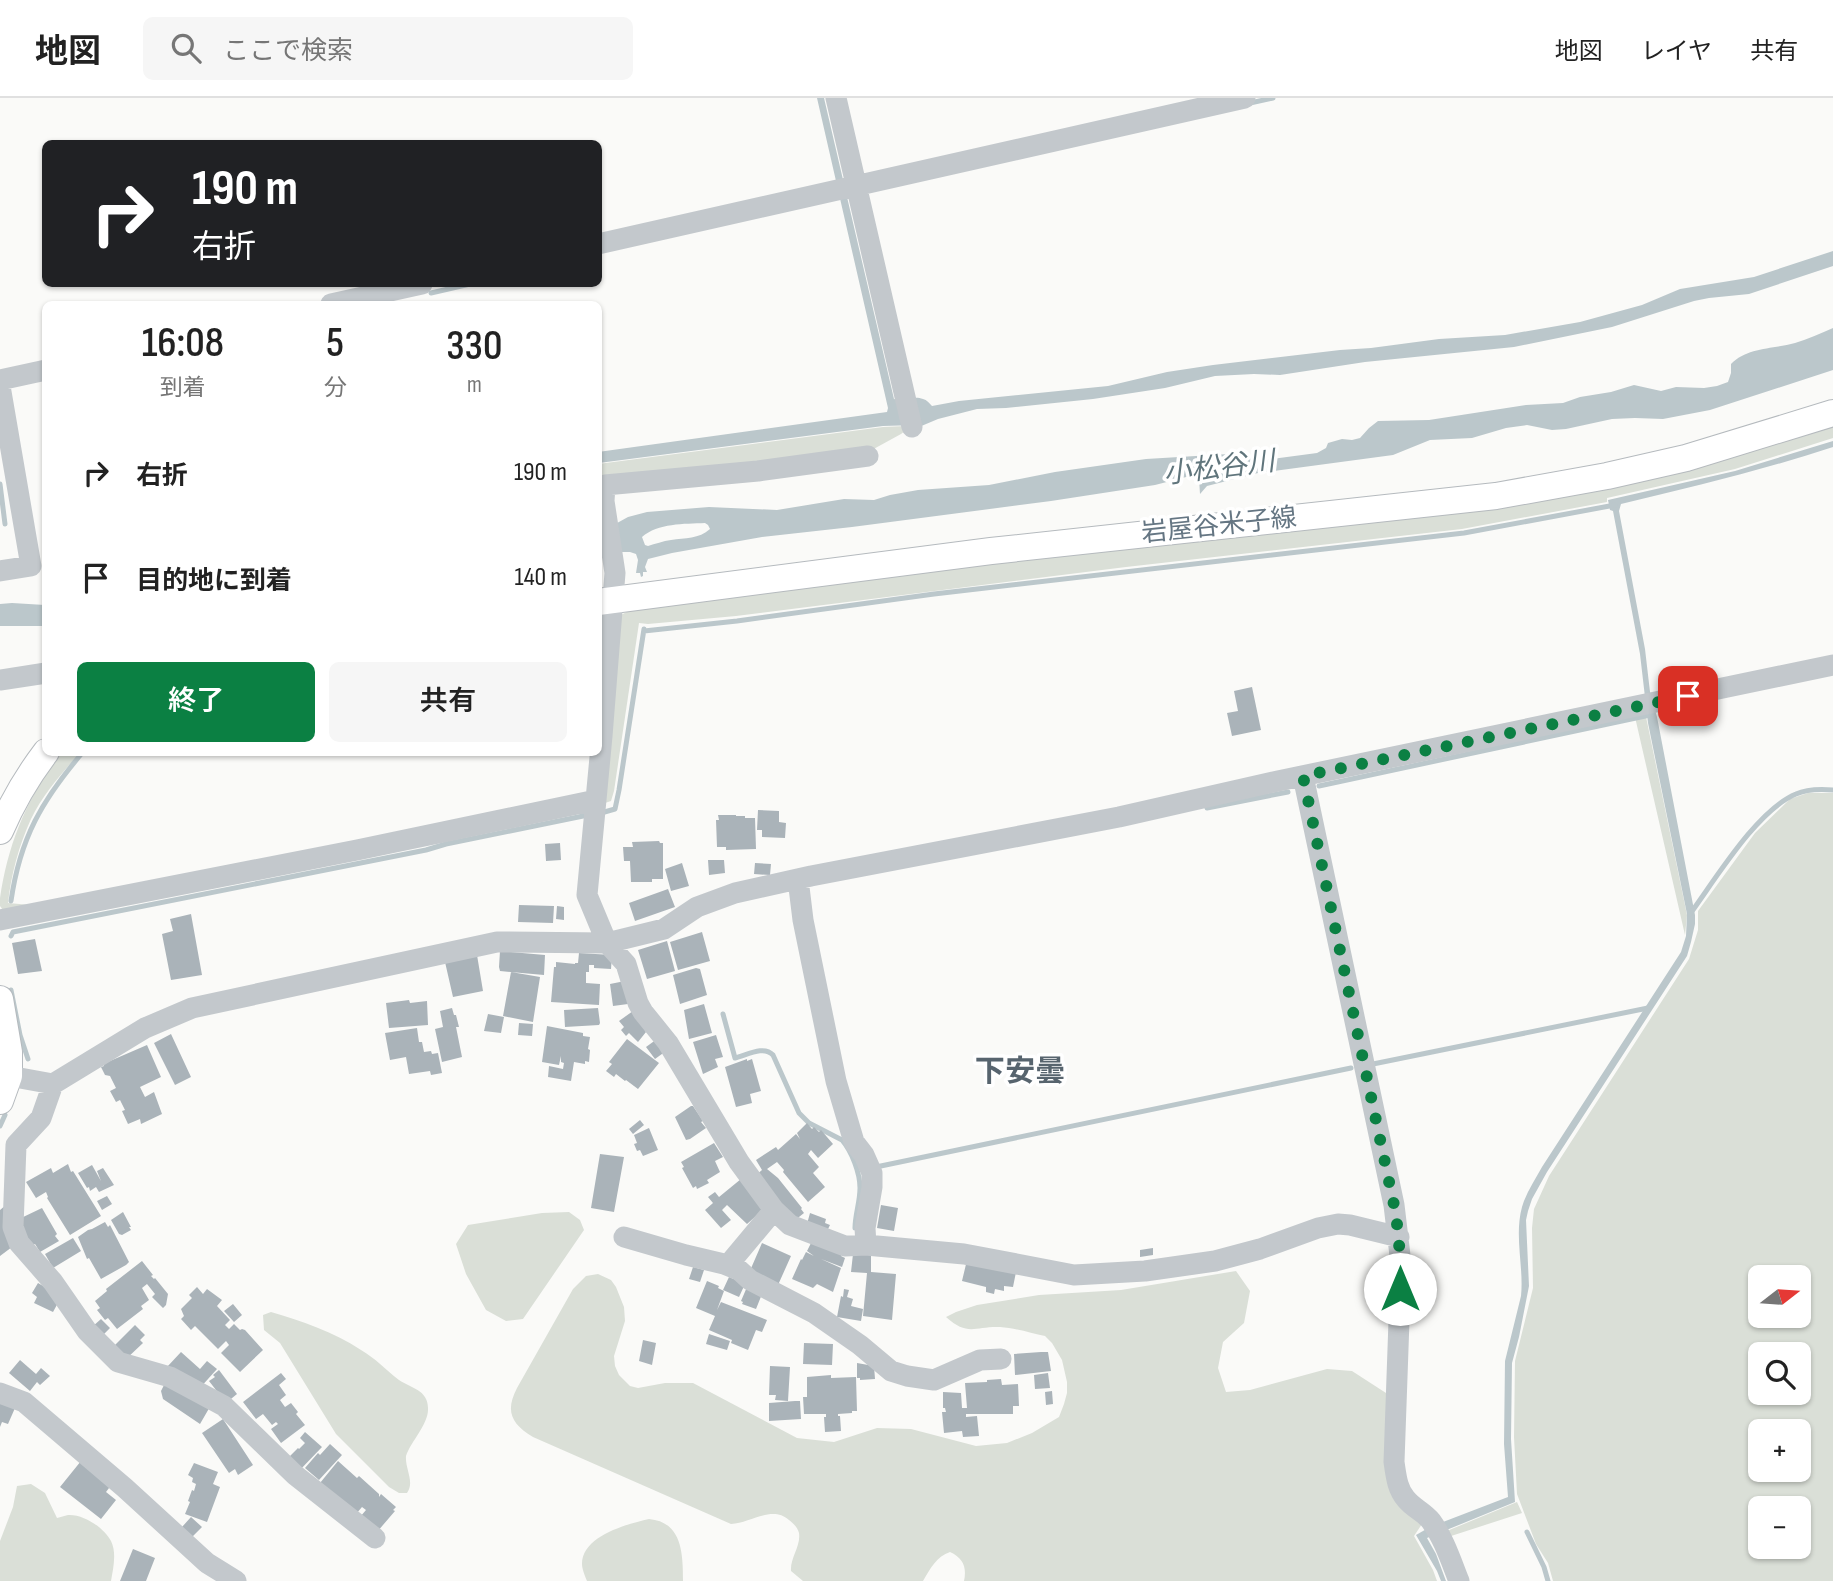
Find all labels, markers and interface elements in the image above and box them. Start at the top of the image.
search box [143,17,633,80]
icon: search [167,29,205,67]
text: 地図 [35,32,101,72]
text: ここで検索 [223,36,353,67]
text: 地図 [1555,37,1603,66]
text: レイヤ [1641,37,1712,66]
text: 共有 [1750,37,1798,66]
text: 190 m [192,160,298,219]
icon: right [77,168,168,259]
text: 右折 [192,228,256,267]
text: 16:08 [142,318,224,369]
text: 5 [326,318,344,369]
text: 330 [446,321,502,372]
text: m [467,371,482,399]
text: 到着 [160,374,206,402]
text: 分 [324,374,347,402]
water label: 小松谷川 [1161,444,1280,491]
icon: right [77,454,115,492]
text: 190 m [514,457,567,488]
text: 右折 [136,461,188,492]
street label: 岩屋谷米子線 [1140,502,1298,550]
icon: arrive [77,559,115,597]
text: 140 m [515,562,567,593]
text: 目的地に到着 [136,566,292,597]
button: 終了 [77,662,315,742]
button: 共有 [329,662,567,742]
pin [1658,666,1718,726]
icon: arrive [1669,677,1707,715]
district label: 下安曇 [975,1054,1065,1090]
position arrow [1363,1252,1437,1326]
north arrow [1748,1265,1811,1328]
map controls [1748,1265,1811,1559]
button: search [1748,1342,1811,1405]
button: + [1748,1419,1811,1482]
button: − [1748,1496,1811,1559]

